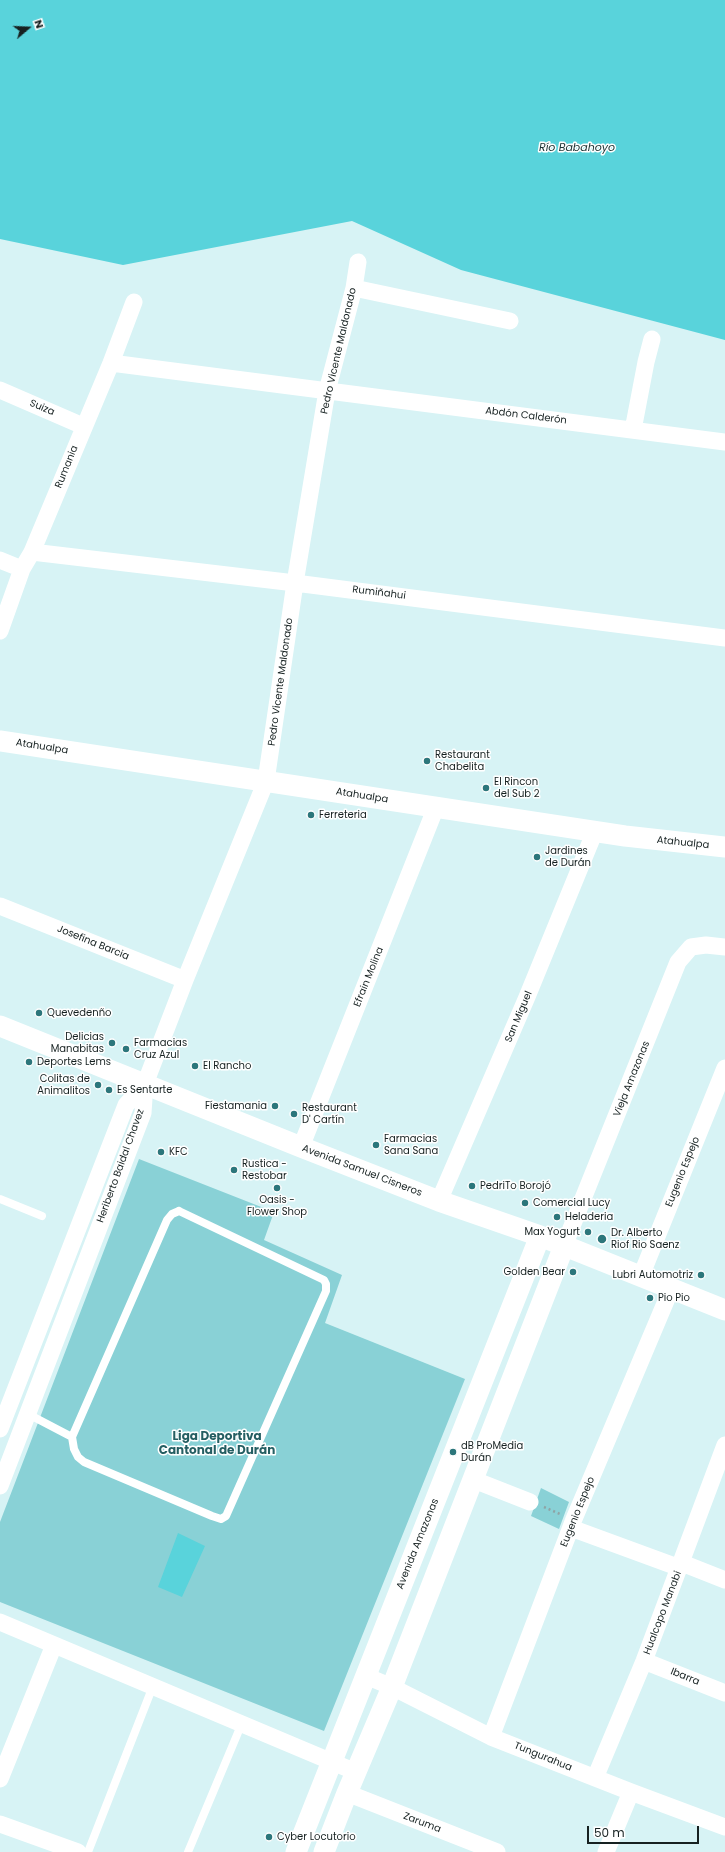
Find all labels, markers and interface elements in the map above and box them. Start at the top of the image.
north arrow [8,8,48,48]
text: N [30,18,48,31]
water label: Río Babahoyo [539,141,615,155]
street label: Pedro Vicente Maldonado [319,287,359,415]
street label: Suiza [28,397,56,419]
street label: Abdón Calderón [484,405,568,427]
street label: Rumania [53,444,81,490]
street label: Rumiñahui [352,584,406,602]
street label: Pedro Vicente Maldonado [266,617,296,747]
street label: Atahualpa [15,737,69,757]
place label: Restaurant Chabelita [435,749,490,772]
marker: Restaurant Chabelita [422,756,432,766]
place label: El Rincon del Sub 2 [494,776,540,800]
marker: El Rincon del Sub 2 [481,783,491,793]
street label: Atahualpa [335,786,389,806]
place label: Ferreteria [319,809,367,821]
marker: Ferreteria [306,810,316,820]
street label: Atahualpa [656,834,710,852]
place label: Jardines de Durán [545,845,591,868]
marker: Jardines de Durán [532,852,542,862]
street label: Josefina Barcia [55,923,131,963]
street label: Efrain Molina [352,945,386,1009]
street label: San Miguel [503,990,535,1044]
place label: Quevedenño [47,1007,111,1019]
marker: Quevedenño [34,1008,44,1018]
place label: Delicias Manabitas [51,1031,104,1054]
place label: Farmacias Cruz Azul [134,1037,187,1060]
marker: Delicias Manabitas [107,1038,117,1048]
street label: Vieja Amazonas [611,1039,653,1119]
marker: Farmacias Cruz Azul [121,1044,131,1054]
place label: Deportes Lems [37,1056,111,1068]
marker: Deportes Lems [24,1057,34,1067]
place label: El Rancho [203,1060,251,1072]
marker: El Rancho [190,1061,200,1071]
place label: Colitas de Animalitos [37,1073,90,1096]
marker: Colitas de Animalitos [93,1080,103,1090]
place label: Es Sentarte [117,1084,172,1096]
marker: Es Sentarte [104,1085,114,1095]
place label: Fíestamania [205,1100,267,1112]
marker: Fíestamania [270,1101,280,1111]
place label: Restaurant D' Cartín [302,1102,357,1126]
street label: Heriberto Baidal Chavez [95,1108,147,1224]
marker: Restaurant D' Cartín [289,1109,299,1119]
place label: Farmacias Sana Sana [384,1133,438,1156]
street label: Eugenio Espejo [663,1135,703,1209]
marker: Farmacias Sana Sana [371,1140,381,1150]
street label: Avenida Samuel Cisneros [300,1143,424,1199]
place label: KFC [169,1146,188,1158]
marker: KFC [156,1147,166,1157]
place label: Rustica - Restobar [242,1158,287,1182]
marker: Rustica - Restobar [229,1165,239,1175]
place label: PedriTo Borojó [480,1180,551,1192]
marker: PedriTo Borojó [467,1181,477,1191]
marker: Oasis - Flower Shop [272,1183,282,1193]
place label: Oasis - Flower Shop [247,1194,307,1218]
place label: Comercial Lucy [533,1197,610,1209]
marker: Comercial Lucy [520,1198,530,1208]
place label: Heladeria [565,1211,613,1223]
marker: Heladeria [552,1212,562,1222]
place label: Max Yogurt [524,1226,580,1238]
marker: Max Yogurt [583,1227,593,1237]
place label: Dr. Alberto Riof Rio Saenz [611,1227,679,1250]
marker: Dr. Alberto Riof Rio Saenz [596,1233,608,1245]
place label: Golden Bear [504,1266,565,1278]
marker: Golden Bear [568,1267,578,1277]
place label: Lubri Automotriz [612,1269,693,1281]
marker: Lubri Automotriz [696,1270,706,1280]
place label: Pio Pio [658,1292,690,1304]
marker: Pio Pio [645,1293,655,1303]
district label: Liga Deportiva Cantonal de Durán [159,1430,275,1458]
place label: dB ProMedia Durán [461,1440,523,1464]
marker: dB ProMedia Durán [448,1447,458,1457]
street label: Eugenio Espejo [558,1475,598,1549]
street label: Avenida Amazonas [394,1497,442,1591]
street label: Hualcopo Manabi [642,1569,684,1657]
street label: Ibarra [669,1666,701,1688]
street label: Tungurahua [512,1740,574,1774]
street label: Zaruma [401,1810,443,1836]
scale bar [589,1818,701,1844]
text: 50 m [594,1824,625,1841]
place label: Cyber Locutorio [277,1831,356,1843]
marker: Cyber Locutorio [264,1832,274,1842]

